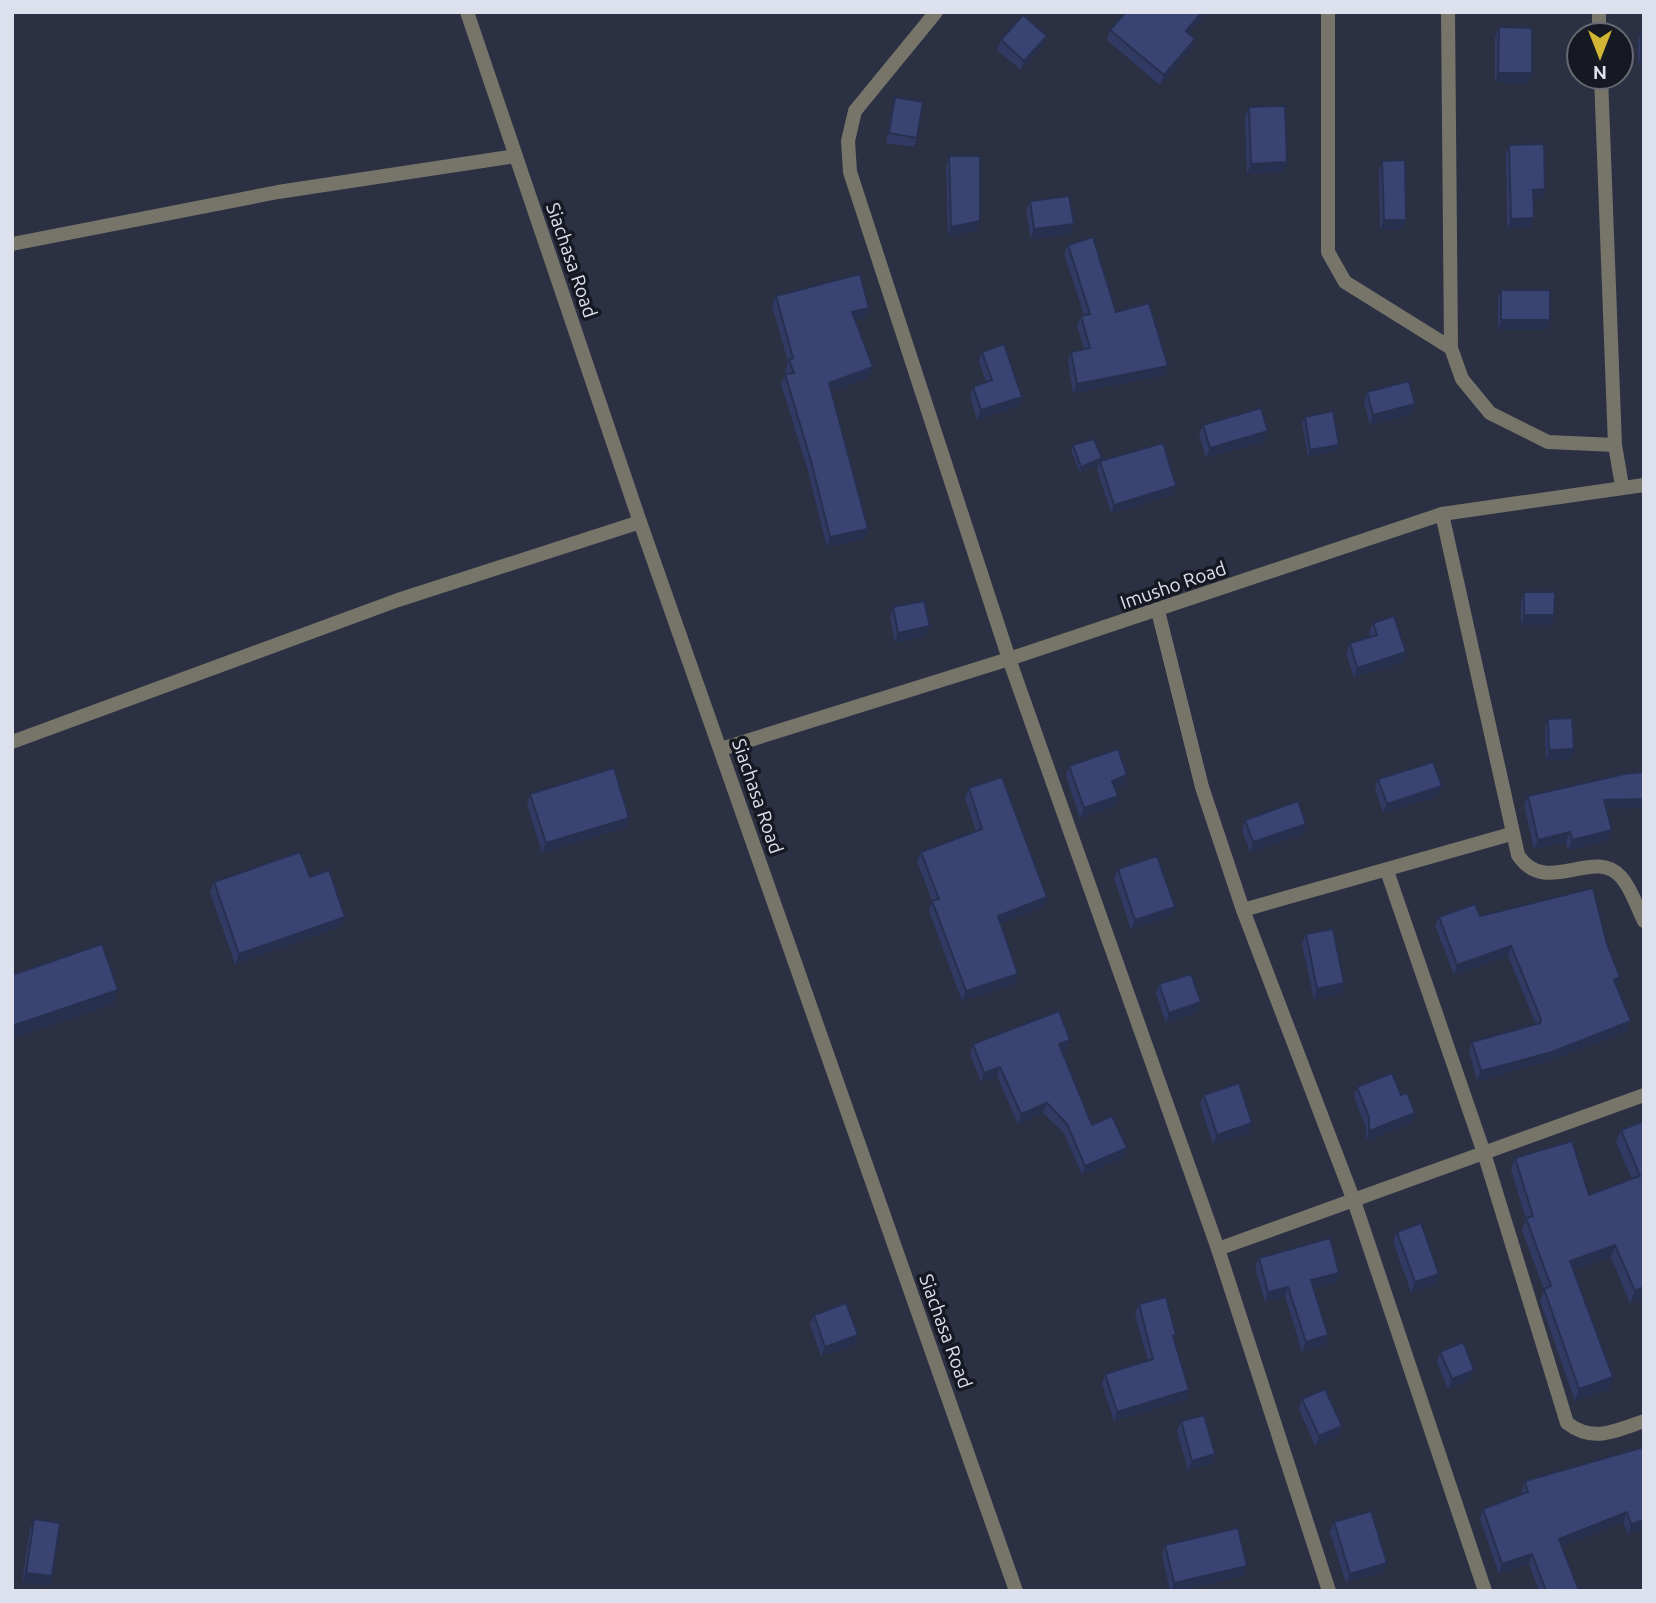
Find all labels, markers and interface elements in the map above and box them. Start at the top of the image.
north arrow [1565,21,1635,91]
text: N [1593,62,1607,84]
street label: Siachasa Road [542,200,602,320]
street label: Imusho Road [1117,557,1229,613]
street label: Siachasa Road [728,736,788,856]
street label: Siachasa Road [915,1271,977,1391]

